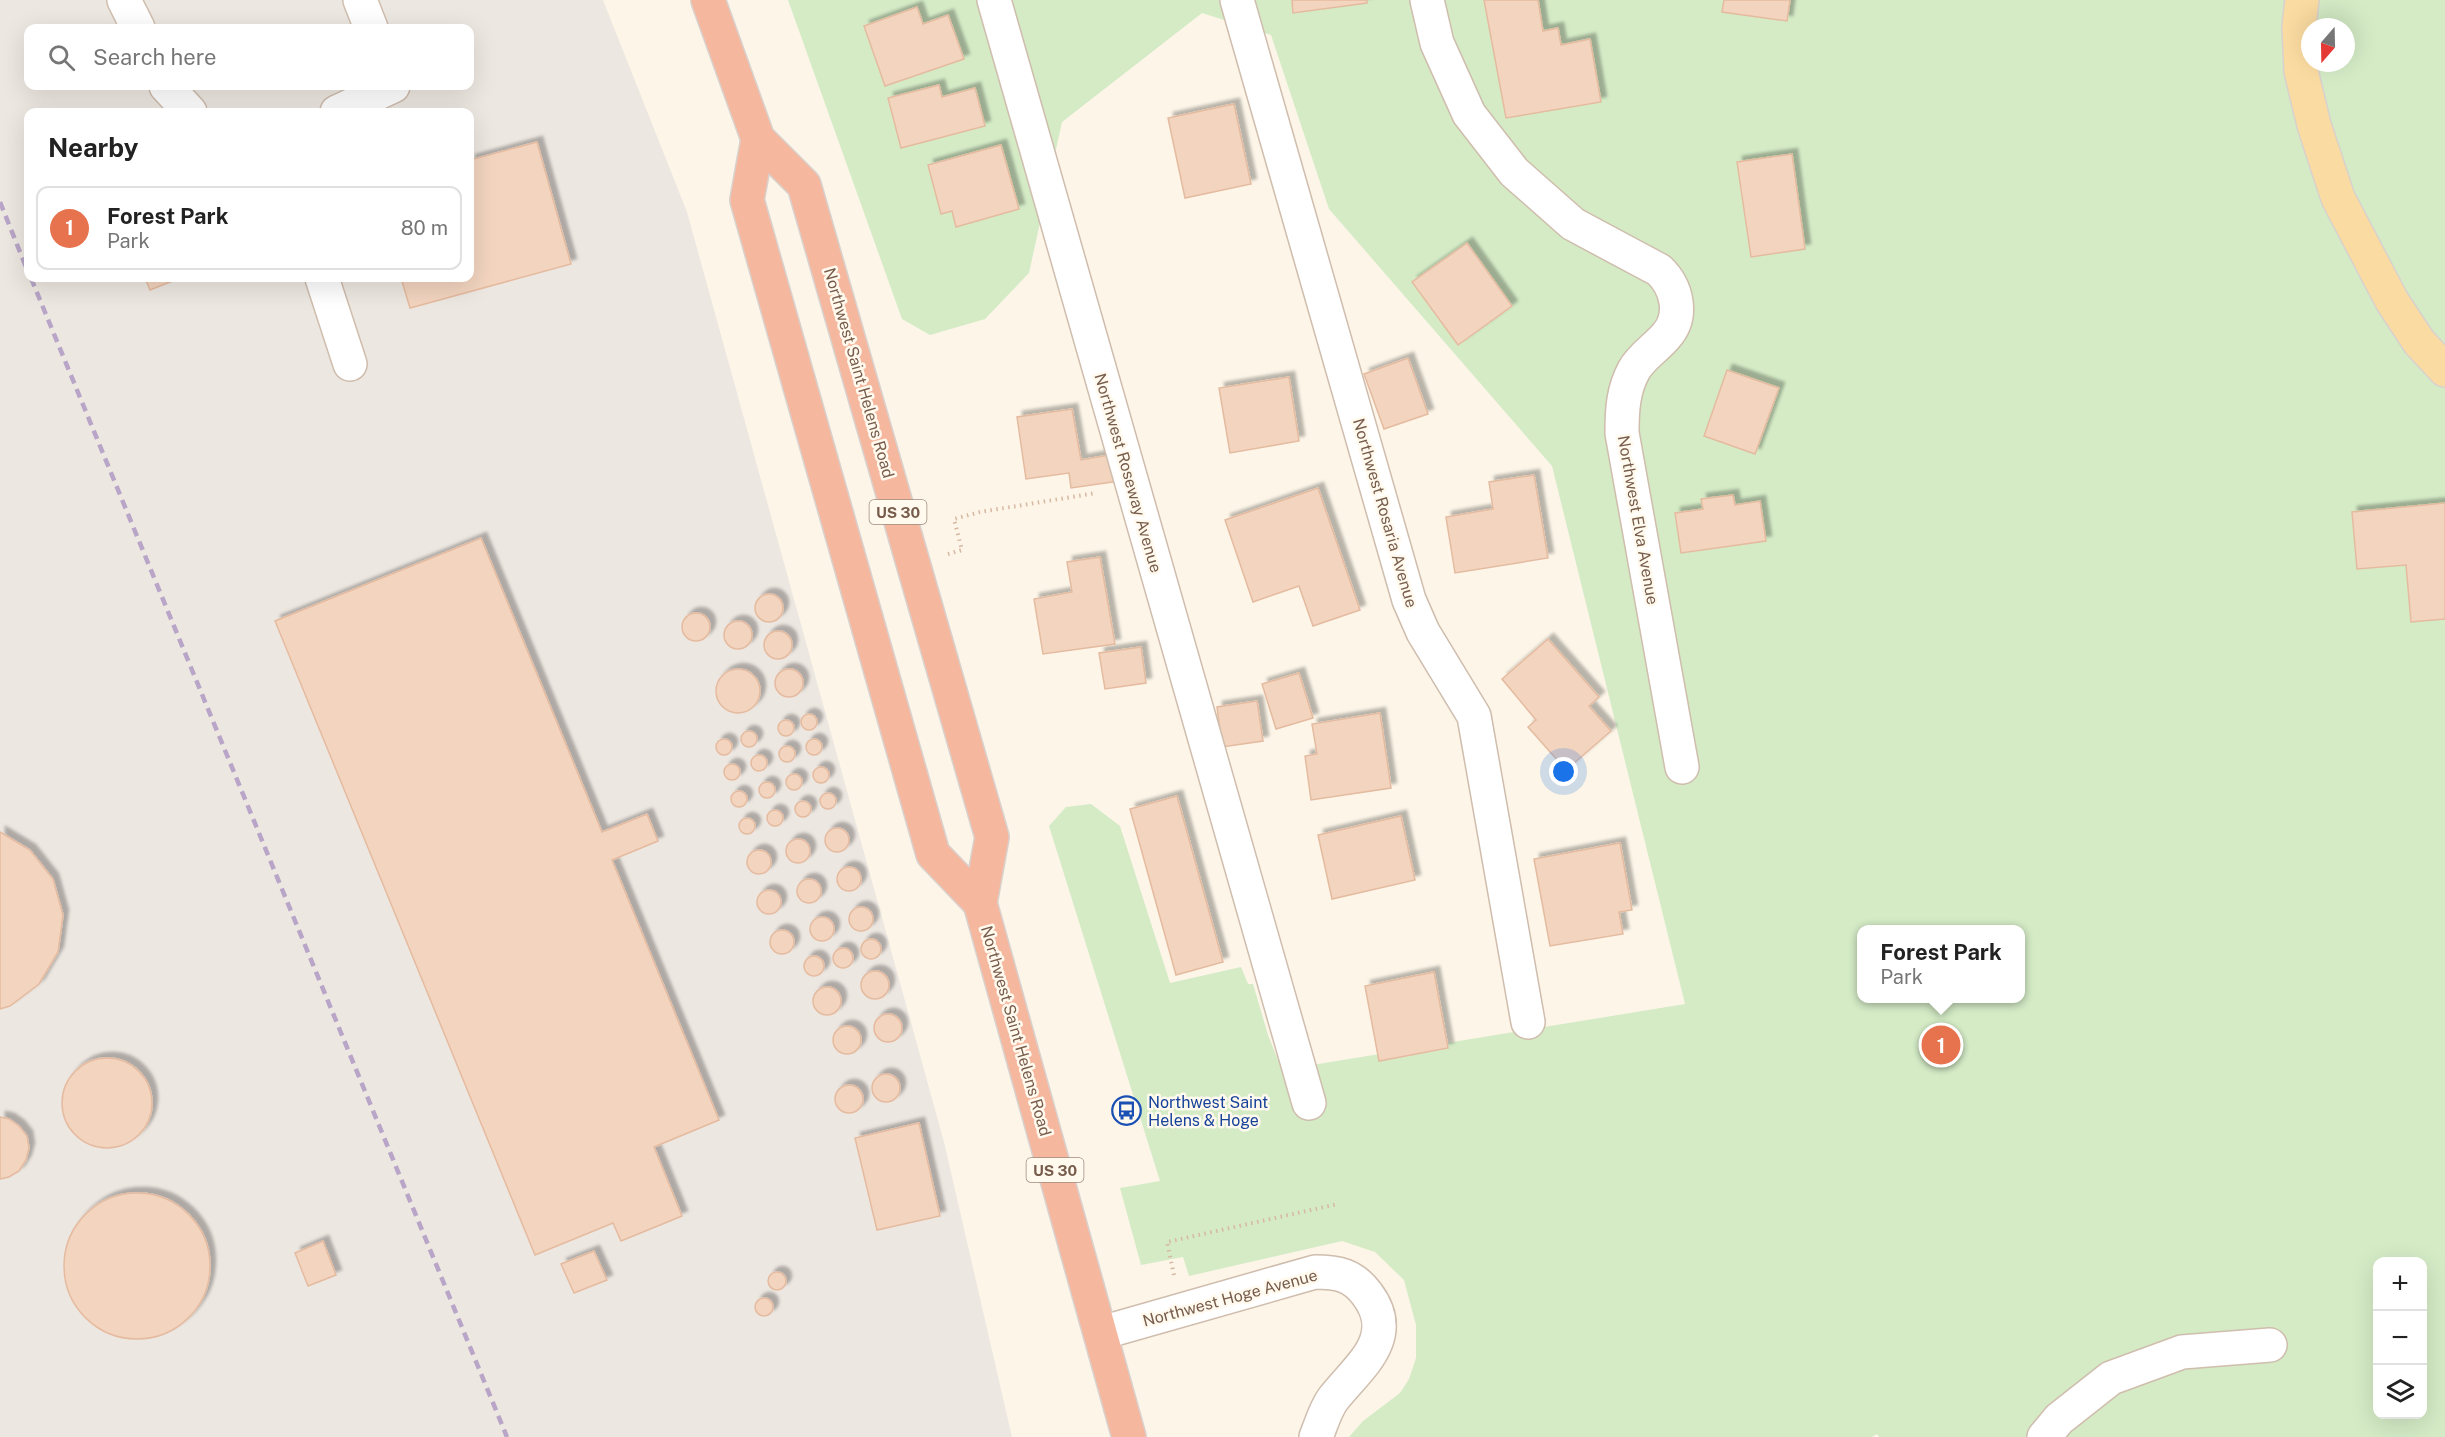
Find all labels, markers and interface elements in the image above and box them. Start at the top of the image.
north arrow [2301,18,2355,72]
search box [24,24,474,90]
icon: search [45,41,78,74]
text: Search here [93,44,217,70]
text: Nearby [48,132,138,163]
text: Forest Park [107,203,228,229]
text: 1 [65,216,74,240]
text: 80 m [401,216,448,240]
text: Park [107,229,150,253]
street label: Northwest Saint Helens Road [820,266,898,480]
street label: Northwest Roseway Avenue [1090,371,1166,575]
street label: Northwest Rosaria Avenue [1349,416,1421,610]
street label: Northwest Elva Avenue [1614,434,1662,606]
road number: US 30 [870,500,926,524]
your location [1549,757,1578,786]
street label: Northwest Saint Helens Road [977,924,1055,1138]
popup [1857,925,2025,1003]
text: Forest Park [1880,939,2002,965]
text: Park [1880,965,1923,989]
pin: 1 [1922,1022,1960,1068]
place label: Northwest Saint Helens & Hoge [1148,1093,1268,1130]
bus stop icon: Northwest Saint Helens & Hoge [1111,1095,1143,1127]
road number: US 30 [1026,1158,1084,1182]
map controls [2373,1257,2427,1419]
button: + [2373,1257,2427,1311]
street label: Northwest Hoge Avenue [1141,1266,1319,1330]
button: − [2373,1311,2427,1365]
button: layers [2373,1365,2427,1419]

